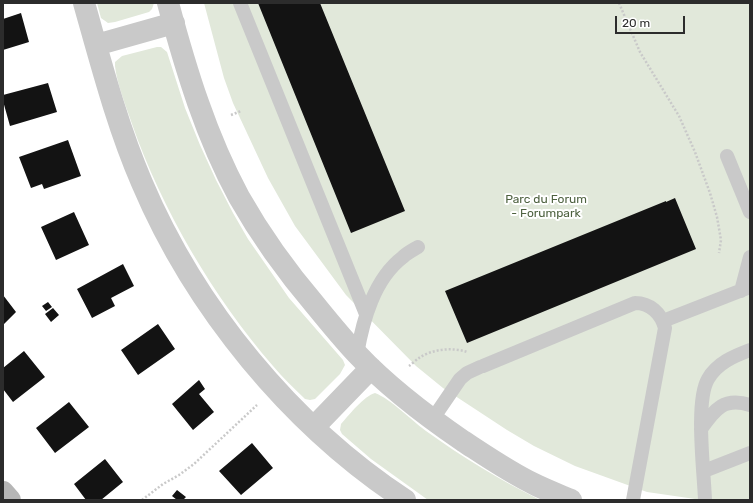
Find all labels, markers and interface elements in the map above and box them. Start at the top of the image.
scale bar [617,8,687,34]
text: 20 m [622,16,650,30]
park label: Parc du Forum - Forumpark [505,193,587,221]

